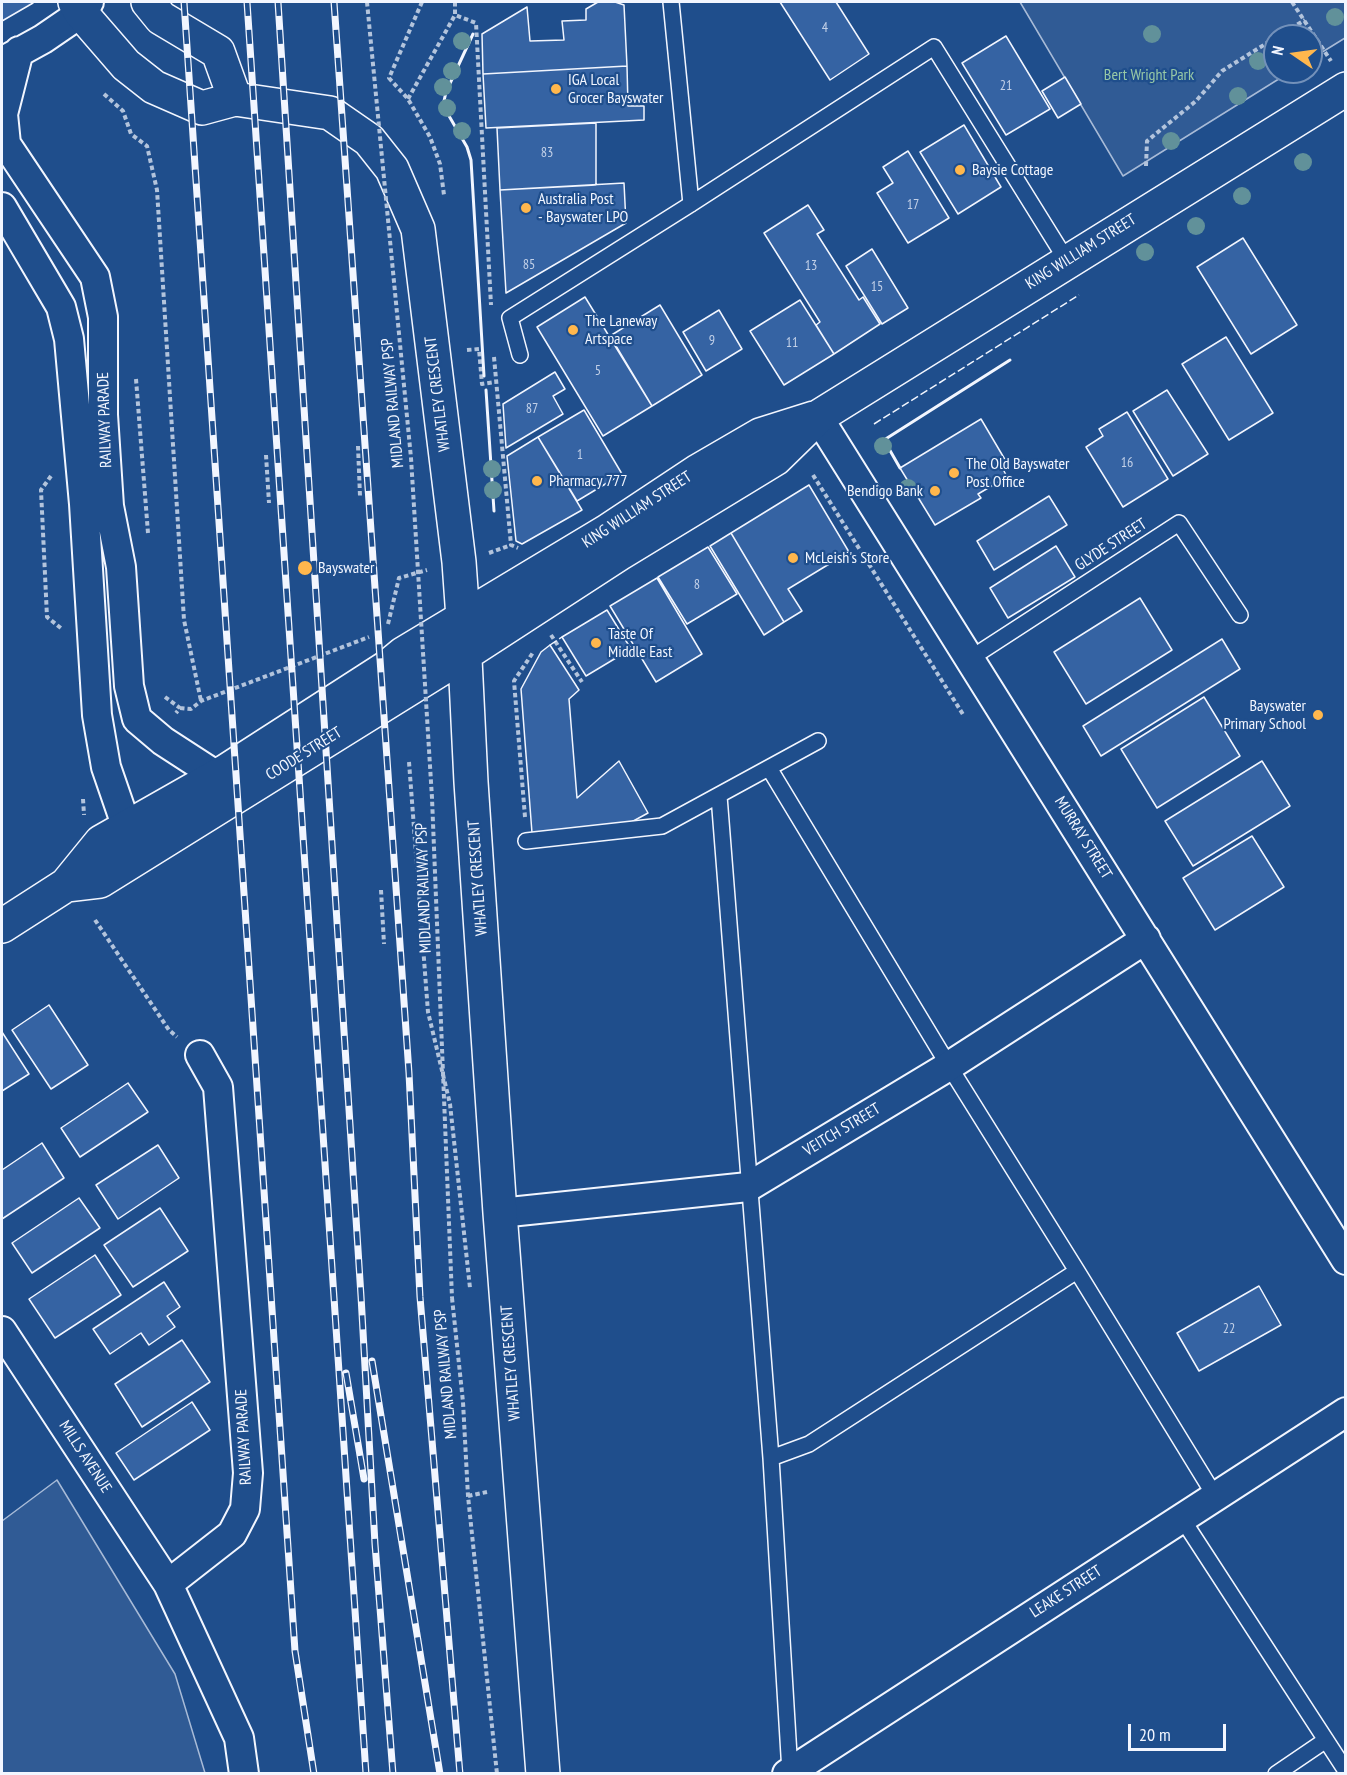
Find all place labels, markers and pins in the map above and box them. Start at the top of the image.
place label: IGA Local Grocer Bayswater [568,70,663,108]
marker: IGA Local Grocer Bayswater [549,82,563,96]
place label: Baysie Cottage [972,160,1053,180]
marker: Baysie Cottage [953,163,967,177]
place label: Australia Post - Bayswater LPO [538,189,628,227]
marker: Australia Post - Bayswater LPO [519,201,533,215]
place label: The Laneway Artspace [585,311,657,349]
marker: The Laneway Artspace [566,323,580,337]
place label: The Old Bayswater Post Office [966,454,1069,492]
marker: The Old Bayswater Post Office [947,466,961,480]
place label: Pharmacy 777 [549,471,627,491]
marker: Pharmacy 777 [530,474,544,488]
place label: Bendigo Bank [847,481,923,501]
marker: Bendigo Bank [928,484,942,498]
place label: McLeish's Store [805,548,889,568]
marker: McLeish's Store [786,551,800,565]
place label: Bayswater [318,558,374,578]
marker: Bayswater [296,559,314,577]
place label: Taste Of Middle East [608,624,672,662]
marker: Taste Of Middle East [589,636,603,650]
place label: Bayswater Primary School [1224,696,1306,734]
marker: Bayswater Primary School [1311,708,1325,722]

